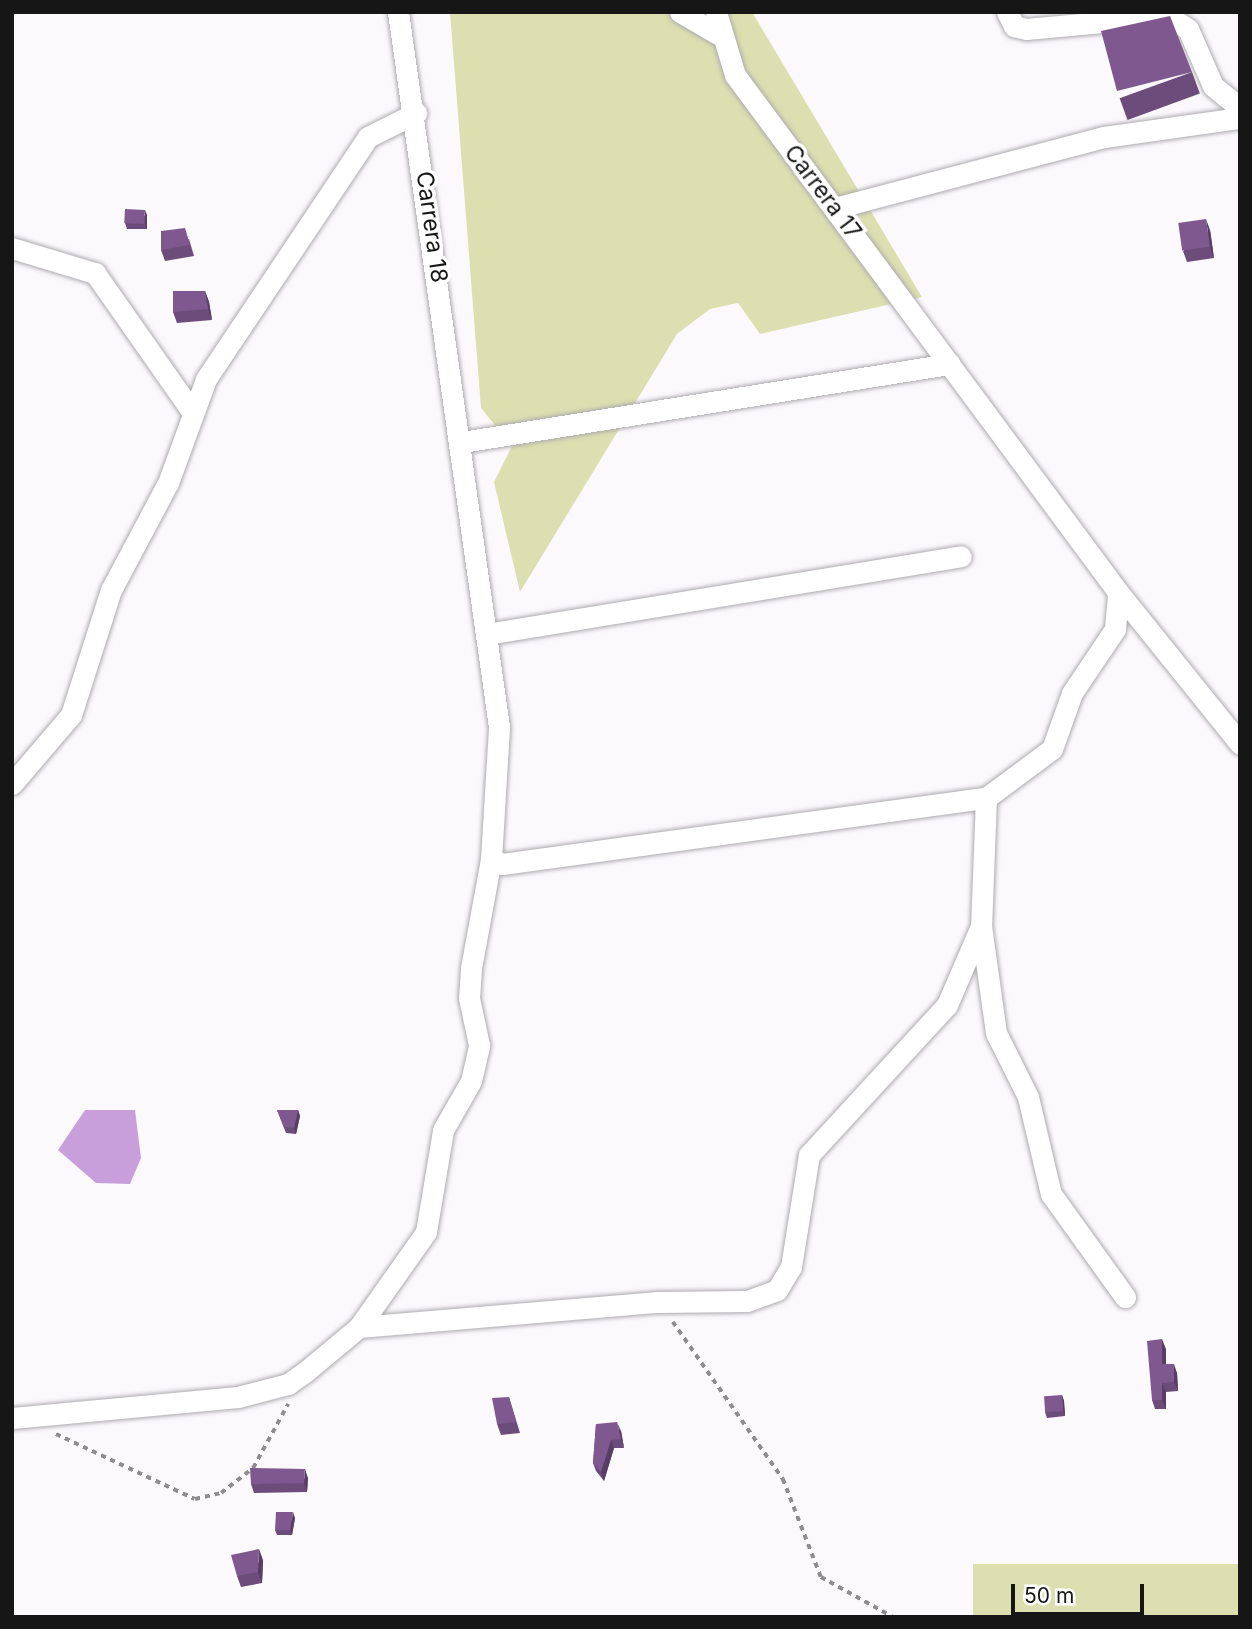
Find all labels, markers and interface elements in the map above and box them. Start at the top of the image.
street label: Carrera 17 [779,139,867,245]
street label: Carrera 18 [411,170,453,284]
scale bar [1014,1570,1147,1614]
text: 50 m [1024,1583,1074,1608]

